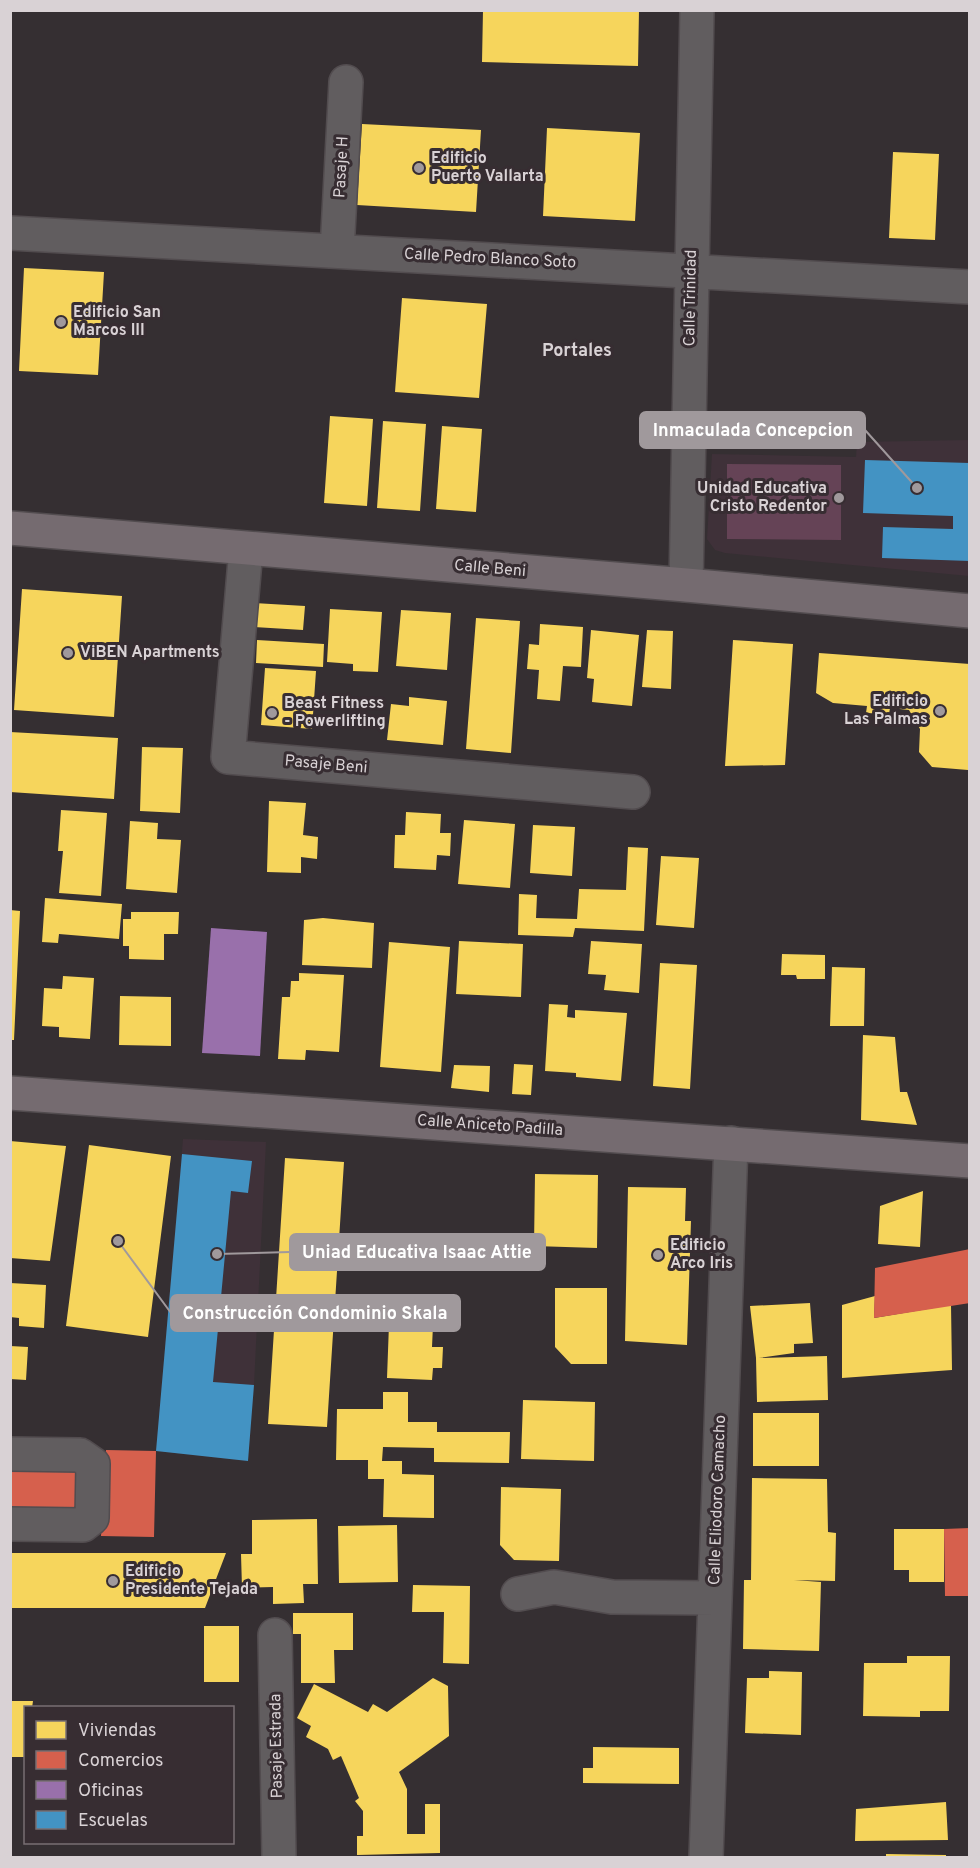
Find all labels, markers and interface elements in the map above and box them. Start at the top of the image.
street label: Pasaje H [330,135,354,199]
place label: Edificio Puerto Vallarta [431,149,544,187]
marker: Edificio Puerto Vallarta [412,161,426,175]
street label: Calle Pedro Blanco Soto [403,245,577,273]
street label: Calle Trinidad [680,249,702,347]
place label: Edificio San Marcos III [73,303,161,341]
marker: Edificio San Marcos III [54,315,68,329]
district label: Portales [542,340,612,363]
callout: Inmaculada Concepcion [640,412,865,448]
text: Inmaculada Concepcion [653,420,853,443]
place label: Unidad Educativa Cristo Redentor [697,479,827,517]
marker: Unidad Educativa Cristo Redentor [832,491,846,505]
street label: Calle Beni [453,556,527,582]
place label: ViBEN Apartments [80,643,220,663]
marker: ViBEN Apartments [61,646,75,660]
place label: Edificio Las Palmas [844,692,928,730]
place label: Beast Fitness - Powerlifting [284,694,386,732]
marker: Edificio Las Palmas [933,704,947,718]
marker: Beast Fitness - Powerlifting [265,706,279,720]
street label: Pasaje Beni [284,751,368,779]
street label: Calle Aniceto Padilla [416,1111,564,1141]
callout: Uniad Educativa Isaac Attie [290,1234,545,1270]
place label: Edificio Arco Iris [670,1236,733,1274]
text: Uniad Educativa Isaac Attie [302,1242,532,1265]
marker: Edificio Arco Iris [651,1248,665,1262]
callout: Construcción Condominio Skala [171,1295,460,1331]
text: Construcción Condominio Skala [182,1303,448,1326]
street label: Calle Eliodoro Camacho [705,1414,731,1585]
place label: Edificio Presidente Tejada [125,1562,258,1600]
marker: Edificio Presidente Tejada [106,1574,120,1588]
street label: Pasaje Estrada [266,1693,288,1799]
legend [24,1706,234,1844]
text: Viviendas [78,1720,156,1743]
text: Comercios [78,1750,164,1773]
text: Oficinas [78,1780,143,1803]
text: Escuelas [78,1810,148,1833]

